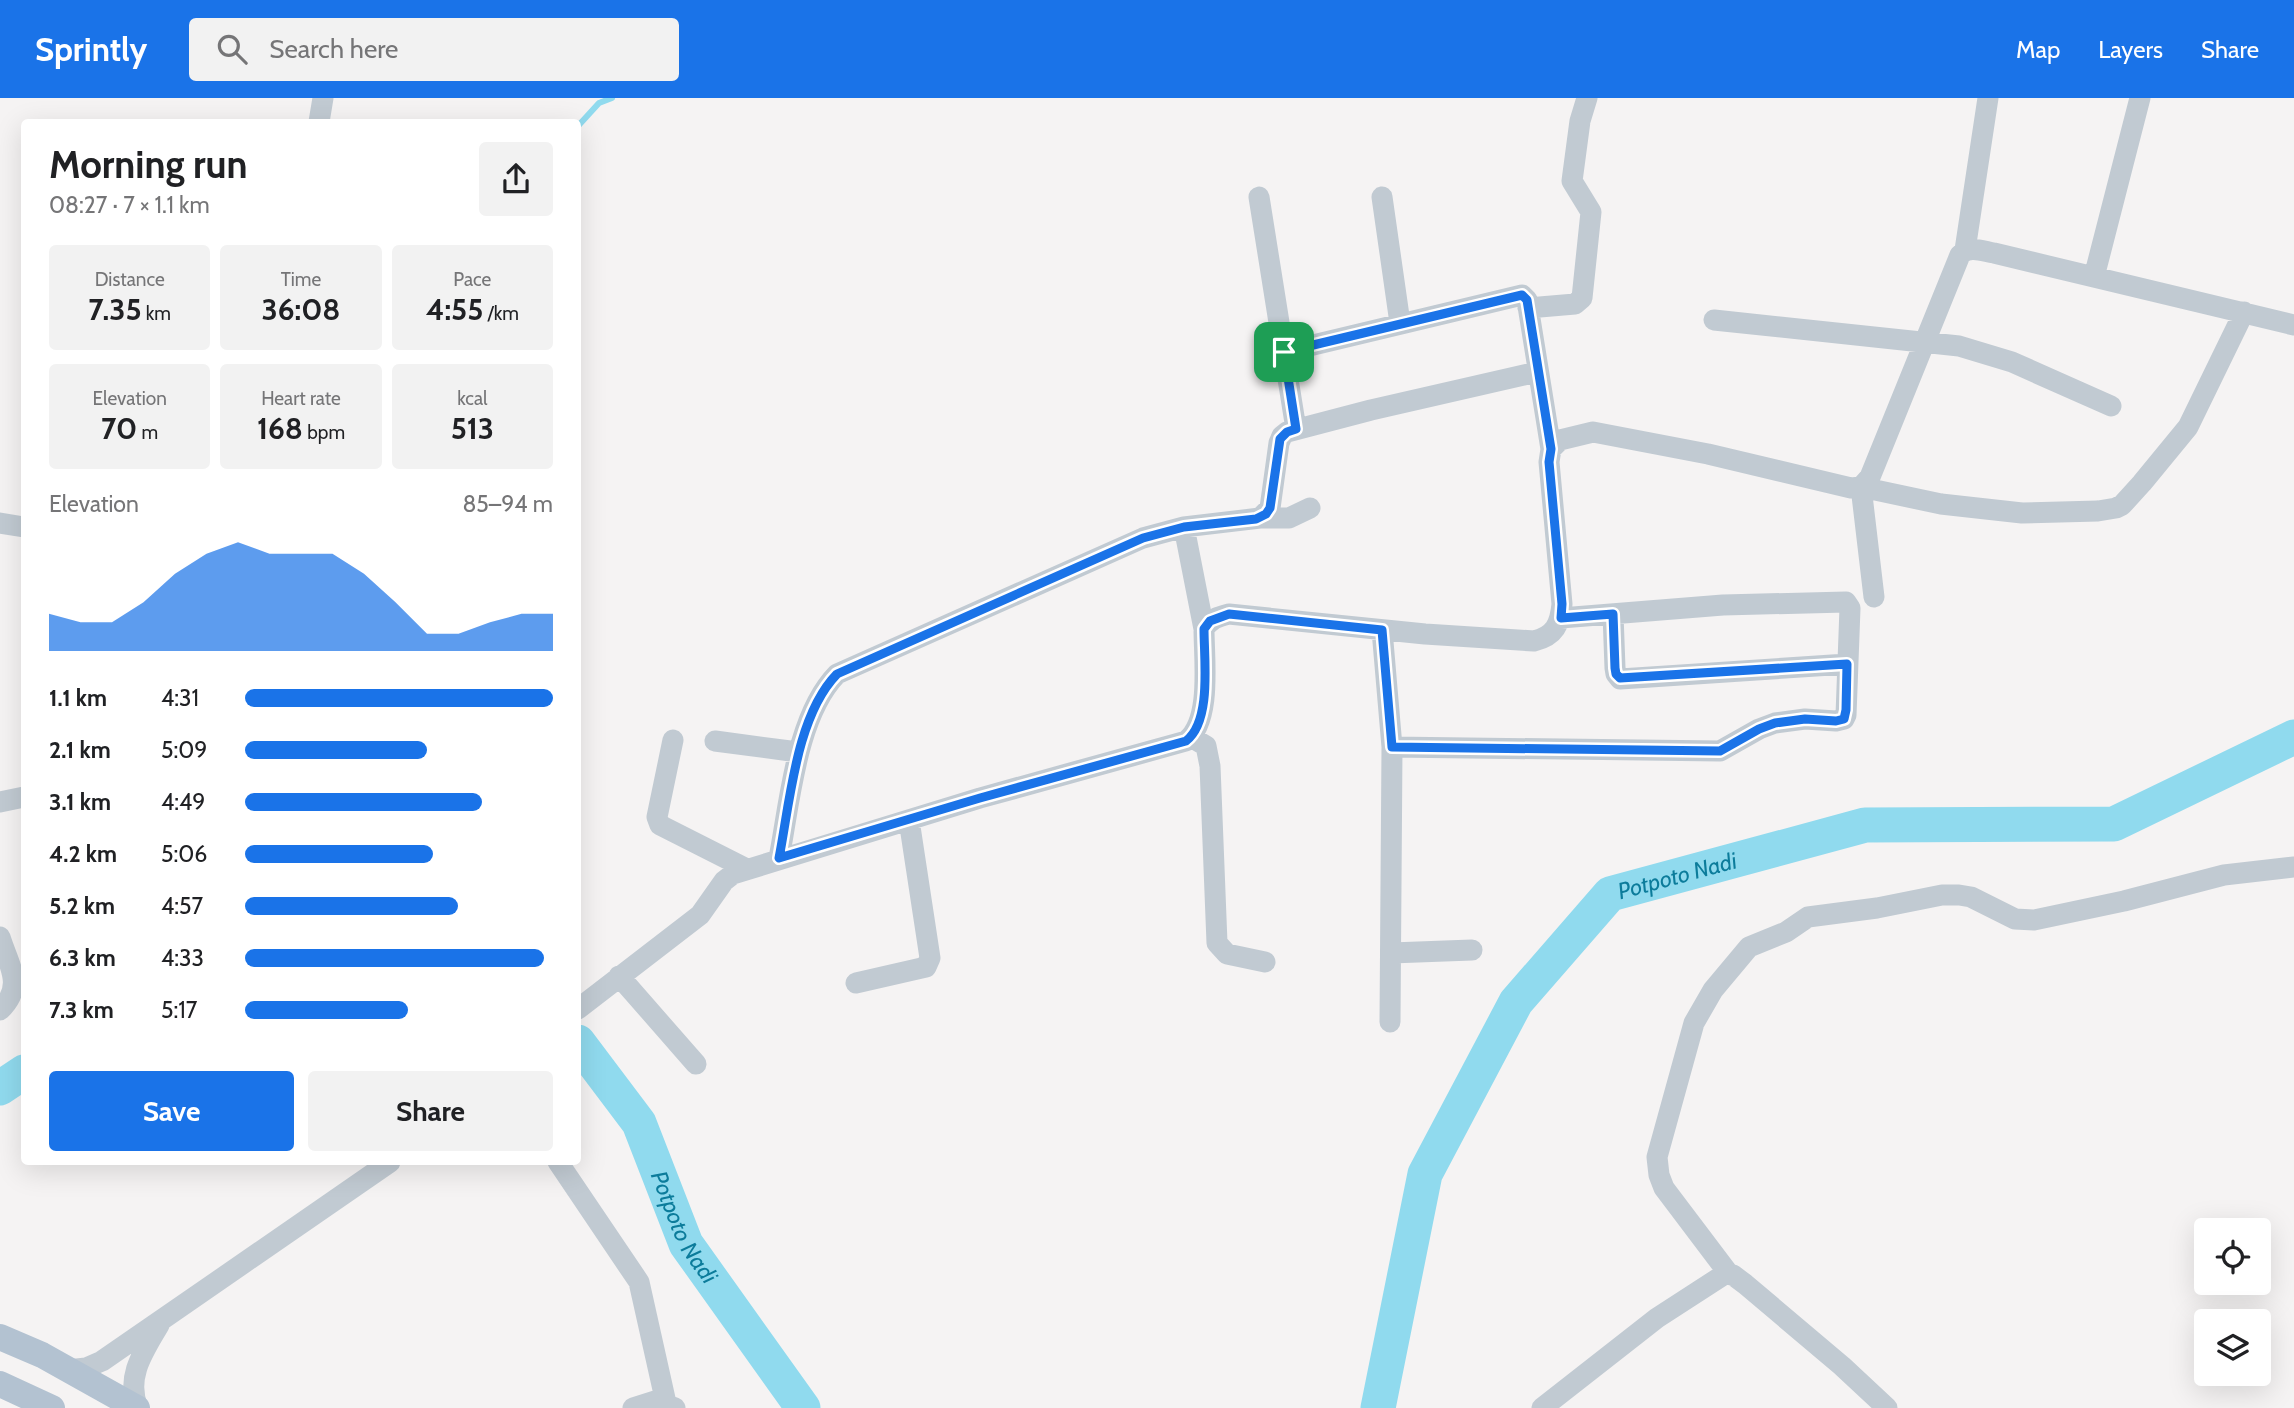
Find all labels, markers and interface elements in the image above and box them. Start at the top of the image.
search box [189,18,679,81]
text: Sprintly [35,29,147,69]
icon: search [213,30,251,68]
text: Search here [269,33,398,65]
text: Map [2016,35,2060,64]
text: Layers [2098,35,2163,64]
text: Share [2201,35,2259,64]
text: Morning run [49,141,248,188]
button: share [479,142,553,216]
text: 08:27 · 7 × 1.1 km [49,191,210,219]
text: Distance [95,268,165,291]
text: Time [281,268,321,291]
text: Pace [453,268,491,291]
text: 7.35 [88,291,142,328]
text: 36:08 [261,291,340,328]
text: 4:55 [426,291,483,328]
text: km [142,302,171,325]
text: /km [483,302,519,325]
pin [1254,322,1314,382]
icon: arrive [1265,333,1303,371]
text: Elevation [93,387,167,410]
text: Heart rate [261,387,341,410]
text: kcal [457,387,487,410]
text: 70 [101,410,137,447]
text: 168 [257,410,303,447]
text: 513 [451,410,494,447]
text: m [137,421,158,444]
text: bpm [303,421,345,444]
text: Elevation [49,490,139,518]
text: 85–94 m [462,490,553,518]
text: 1.1 km [49,684,107,712]
text: 4:31 [161,684,199,712]
text: 2.1 km [49,736,111,764]
text: 5:09 [161,736,207,764]
text: 3.1 km [49,788,111,816]
text: 4:49 [161,788,205,816]
text: 4.2 km [49,840,117,868]
text: 5:06 [161,840,207,868]
water label: Potpoto Nadi [1615,846,1741,905]
text: 5.2 km [49,892,115,920]
text: 4:57 [161,892,203,920]
text: 6.3 km [49,944,116,972]
text: 4:33 [161,944,204,972]
text: 7.3 km [49,996,114,1024]
text: 5:17 [161,996,197,1024]
button: Save [49,1071,294,1151]
button: Share [308,1071,553,1151]
water label: Potpoto Nadi [645,1167,724,1290]
map controls [2194,1218,2271,1386]
button: locate [2194,1218,2271,1295]
button: layers [2194,1309,2271,1386]

